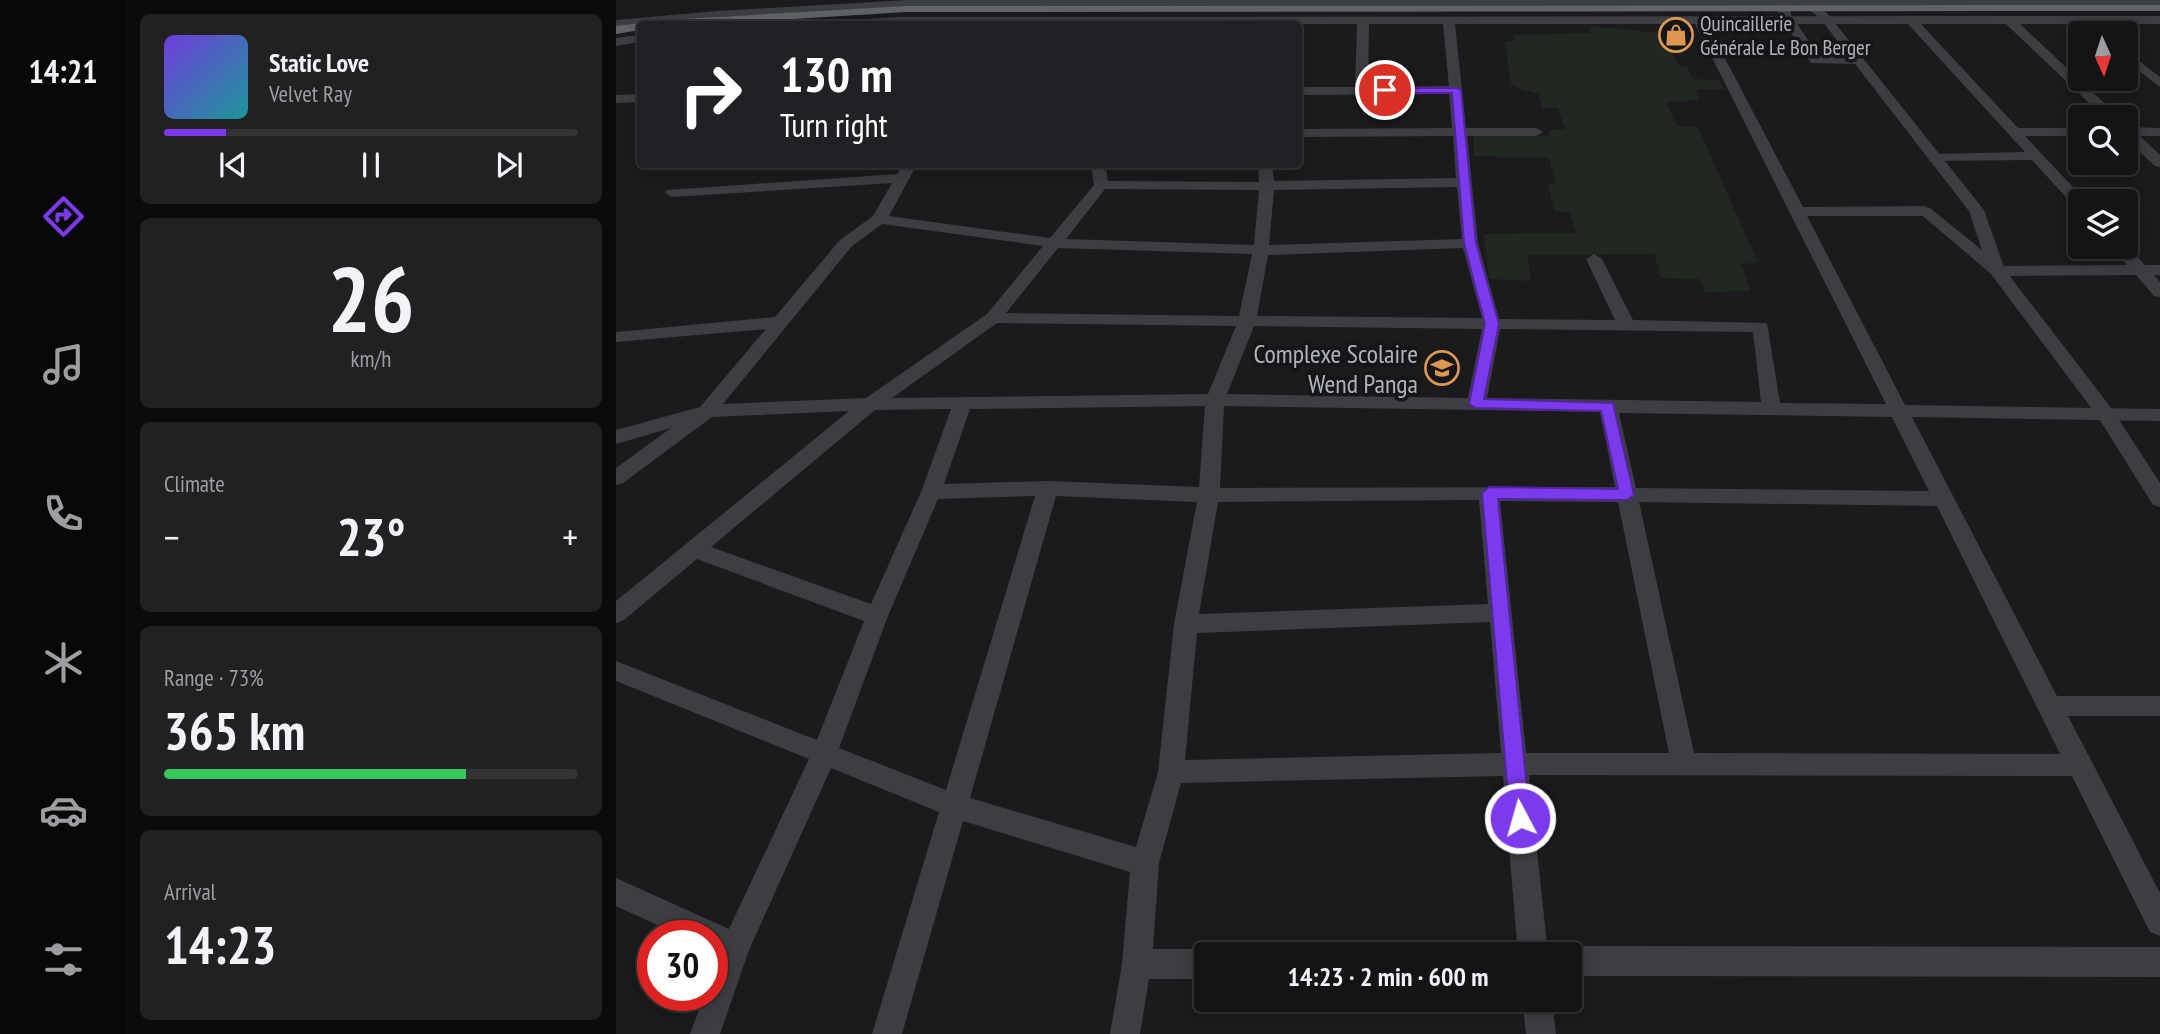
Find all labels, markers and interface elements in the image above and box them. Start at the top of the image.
place label: Quincaillerie Générale Le Bon Berger [1700,10,1871,61]
shop icon: Quincaillerie Générale Le Bon Berger [1657,16,1695,54]
north arrow [2068,21,2138,91]
map controls [2068,21,2138,259]
text: 130 m [780,42,893,106]
text: Static Love [269,46,369,79]
icon: right [665,49,756,140]
text: 14:21 [28,50,98,92]
pin [1355,60,1415,120]
icon: arrive [1366,71,1404,109]
text: Velvet Ray [269,79,352,108]
text: Turn right [780,104,888,146]
button: search [2068,105,2138,175]
icon: previous [214,146,252,184]
icon: pause [352,146,390,184]
icon: next [490,146,528,184]
button: layers [2068,189,2138,259]
icon: directions [39,192,88,241]
text: 26 [328,239,415,357]
place label: Complexe Scolaire Wend Panga [1253,337,1418,400]
icon: music [39,340,88,389]
text: km/h [351,344,391,373]
school or university icon: Complexe Scolaire Wend Panga [1423,349,1461,387]
text: Climate [164,469,225,498]
icon: phone [39,489,88,538]
text: 23° [337,503,405,570]
text: − [164,512,180,561]
text: + [562,512,578,561]
icon: climate [39,638,88,687]
text: Range · 73% [164,663,264,692]
text: 365 km [164,697,305,764]
position arrow [1483,781,1557,855]
icon: car [39,786,88,835]
text: Arrival [164,877,216,906]
text: 14:23 [164,911,276,978]
speed limit sign: 30 [637,920,728,1011]
icon: filters [39,935,88,984]
text: 14:23 · 2 min · 600 m [1288,960,1488,993]

